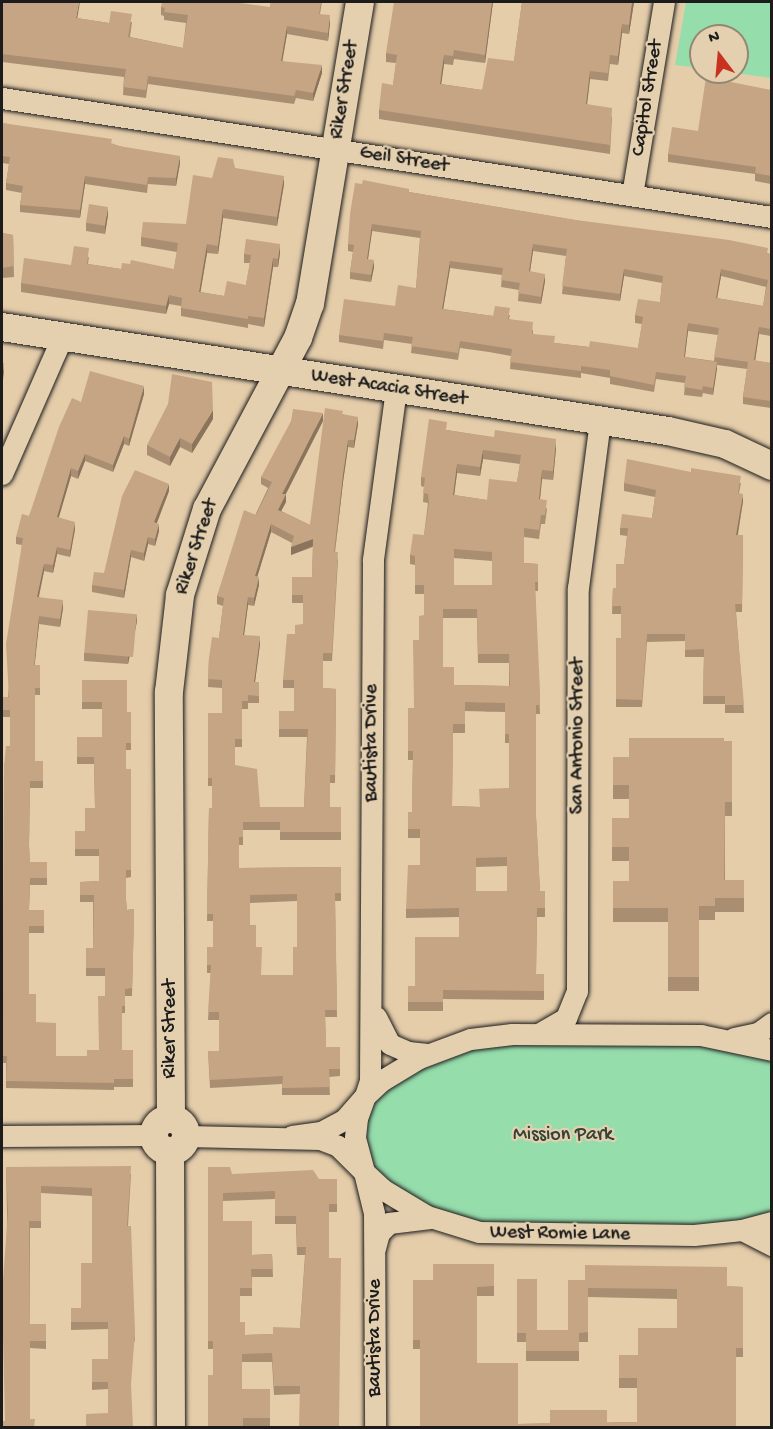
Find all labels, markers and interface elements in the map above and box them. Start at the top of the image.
north arrow [689,24,749,84]
text: N [707,28,722,49]
street label: Capitol Street [627,38,669,158]
street label: Riker Street [325,39,365,141]
street label: Geil Street [358,141,450,179]
street label: West Acacia Street [309,364,469,412]
street label: Riker Street [170,496,224,598]
street label: San Antonio Street [566,658,590,814]
street label: Bautista Drive [360,684,384,802]
street label: Riker Street [158,979,182,1079]
park label: Mission Park [513,1123,613,1147]
street label: West Romie Lane [490,1221,630,1247]
street label: Bautista Drive [363,1279,387,1397]

